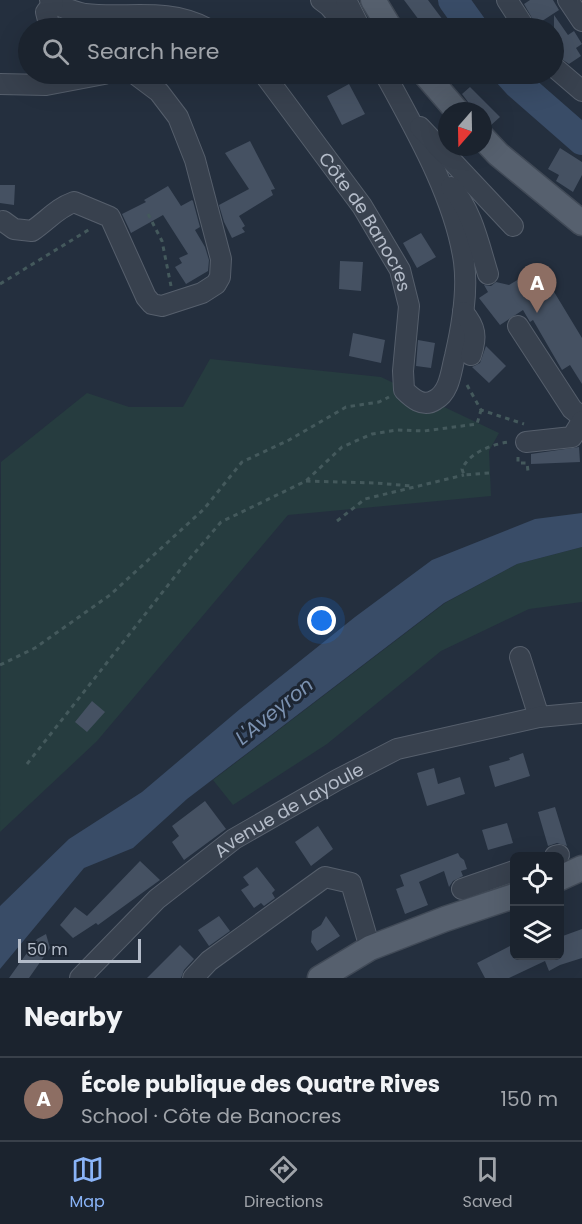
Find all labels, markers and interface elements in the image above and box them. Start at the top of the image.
search box [18,18,564,84]
icon: search [39,35,72,68]
text: Search here [87,36,220,67]
north arrow [438,102,492,156]
street label: Côte de Banocres [313,147,417,294]
pin: A [518,264,556,313]
your location [307,606,336,635]
water label: L'Aveyron [229,671,319,751]
street label: Avenue de Layoule [208,756,368,863]
map controls [510,852,564,960]
button: locate [510,852,564,906]
button: layers [510,906,564,960]
scale bar [18,936,141,964]
text: 50 m [27,938,68,961]
text: Nearby [24,999,122,1035]
text: École publique des Quatre Rives [81,1069,440,1100]
text: A [36,1085,51,1113]
text: 150 m [501,1085,558,1113]
text: School · Côte de Banocres [81,1102,341,1130]
tab: Map [70,1153,105,1214]
tab: Directions [244,1153,323,1214]
tab: Saved [463,1153,512,1214]

